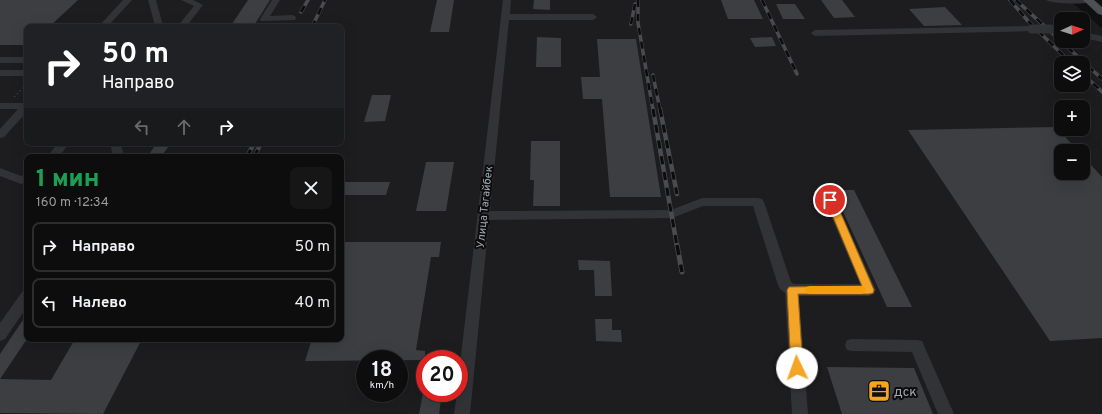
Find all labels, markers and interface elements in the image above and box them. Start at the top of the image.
north arrow [1054,12,1090,48]
map controls [1054,12,1090,180]
text: 50 m [102,37,169,73]
icon: right [36,40,88,92]
button: layers [1054,56,1090,92]
text: Направо [102,72,174,95]
button: + [1054,100,1090,136]
icon: left [131,116,153,138]
icon: ahead [173,116,195,138]
icon: right [215,116,237,138]
button: − [1054,144,1090,180]
text: 1 мин [36,165,99,195]
street label: Улица Тагайбек [474,165,496,249]
button: close [290,167,332,209]
pin [813,183,847,217]
icon: arrive [819,189,841,211]
text: 160 m · 12:34 [36,195,109,211]
icon: right [38,236,60,258]
text: Направо [72,238,135,257]
text: 50 m [295,238,330,257]
icon: left [38,292,60,314]
text: Налево [72,294,127,313]
text: 40 m [295,294,330,313]
position arrow [776,347,818,389]
speed limit sign: 20 [416,350,468,402]
text: 18 [372,358,392,384]
office icon: дск [866,378,892,404]
text: km/h [370,379,394,392]
place label: дск [894,385,917,401]

